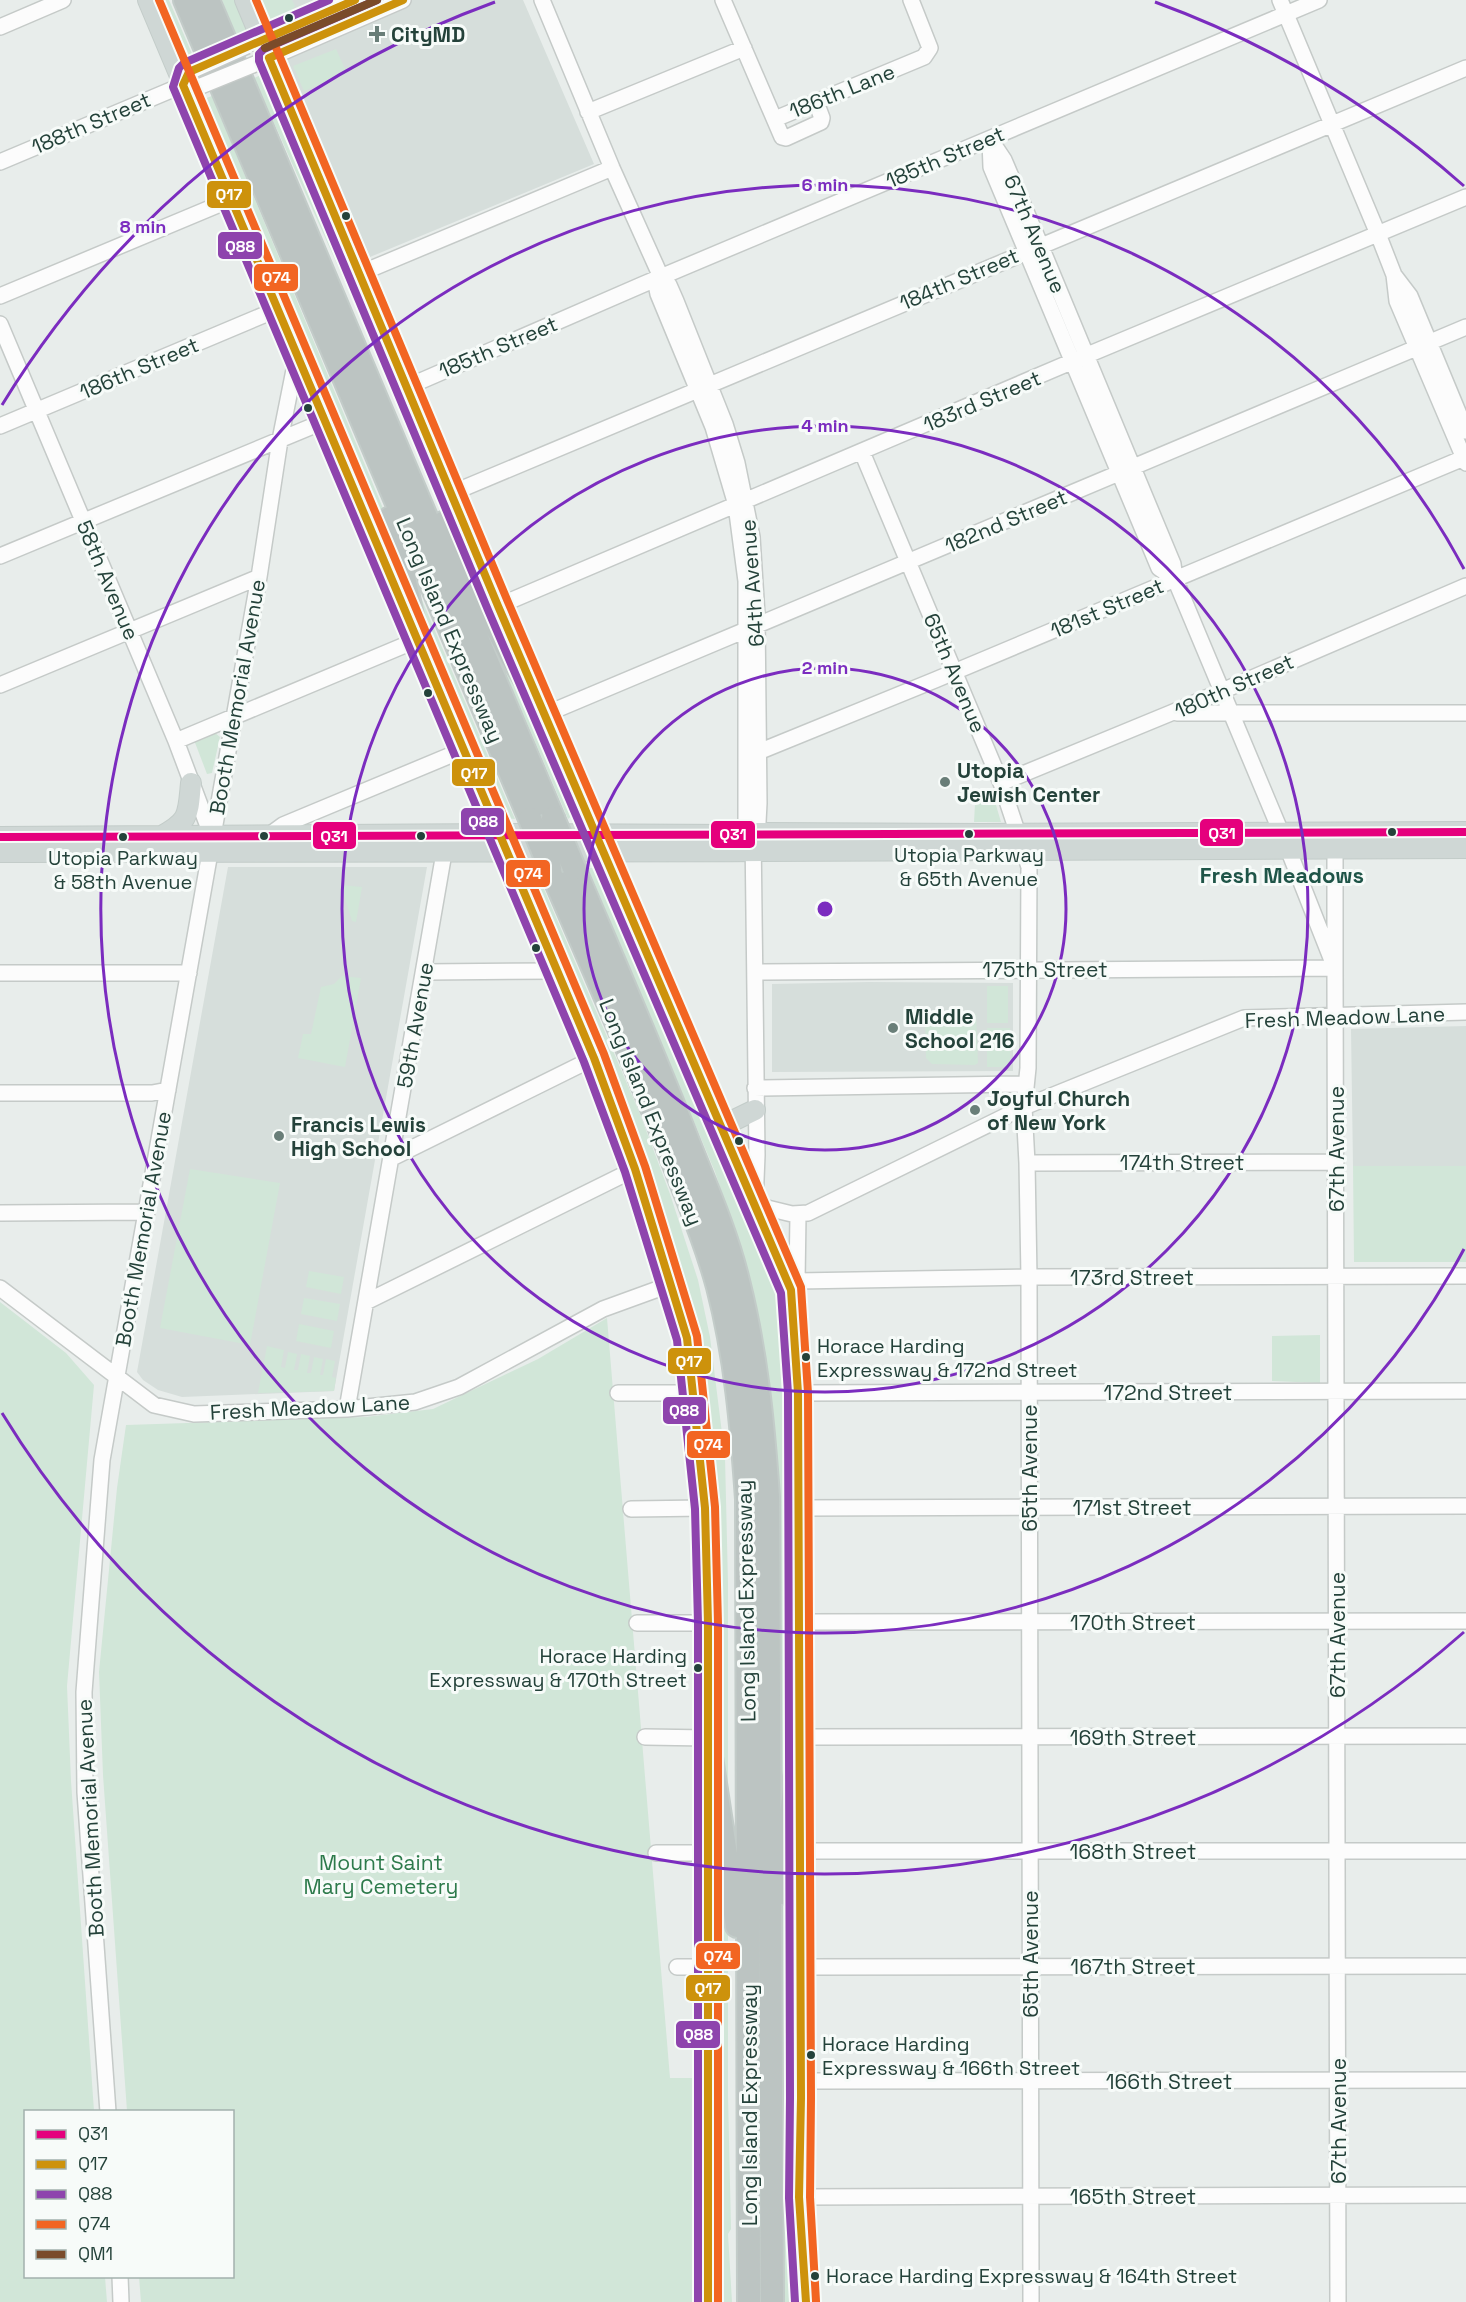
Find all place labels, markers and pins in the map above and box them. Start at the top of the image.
unlabelled marker [283,12,295,24]
place label: CityMD [391,21,465,48]
marker: CityMD [368,25,386,43]
unlabelled marker [340,210,352,222]
unlabelled marker [302,402,314,414]
unlabelled marker [422,687,434,699]
place label: Utopia Jewish Center [957,757,1100,808]
marker: Utopia Jewish Center [938,775,952,789]
unlabelled marker [1386,826,1398,838]
marker: Utopia Parkway & 65th Avenue [963,828,975,840]
unlabelled marker [258,830,270,842]
unlabelled marker [415,830,427,842]
marker: Utopia Parkway & 58th Avenue [117,831,129,843]
place label: Utopia Parkway & 65th Avenue [894,842,1044,892]
place label: Utopia Parkway & 58th Avenue [48,845,198,895]
centre of rings [815,899,835,919]
unlabelled marker [530,942,542,954]
place label: Middle School 216 [905,1003,1015,1054]
marker: Middle School 216 [886,1021,900,1035]
place label: Joyful Church of New York [987,1085,1130,1136]
marker: Joyful Church of New York [968,1103,982,1117]
place label: Francis Lewis High School [291,1111,426,1162]
marker: Francis Lewis High School [272,1129,286,1143]
unlabelled marker [733,1135,745,1147]
place label: Horace Harding Expressway & 172nd Street [817,1333,1078,1383]
marker: Horace Harding Expressway & 172nd Street [800,1351,812,1363]
place label: Horace Harding Expressway & 170th Street [429,1643,687,1693]
marker: Horace Harding Expressway & 170th Street [692,1662,704,1674]
place label: Horace Harding Expressway & 166th Street [822,2031,1080,2081]
marker: Horace Harding Expressway & 166th Street [805,2049,817,2061]
place label: Horace Harding Expressway & 164th Street [826,2263,1237,2289]
marker: Horace Harding Expressway & 164th Street [809,2270,821,2282]

